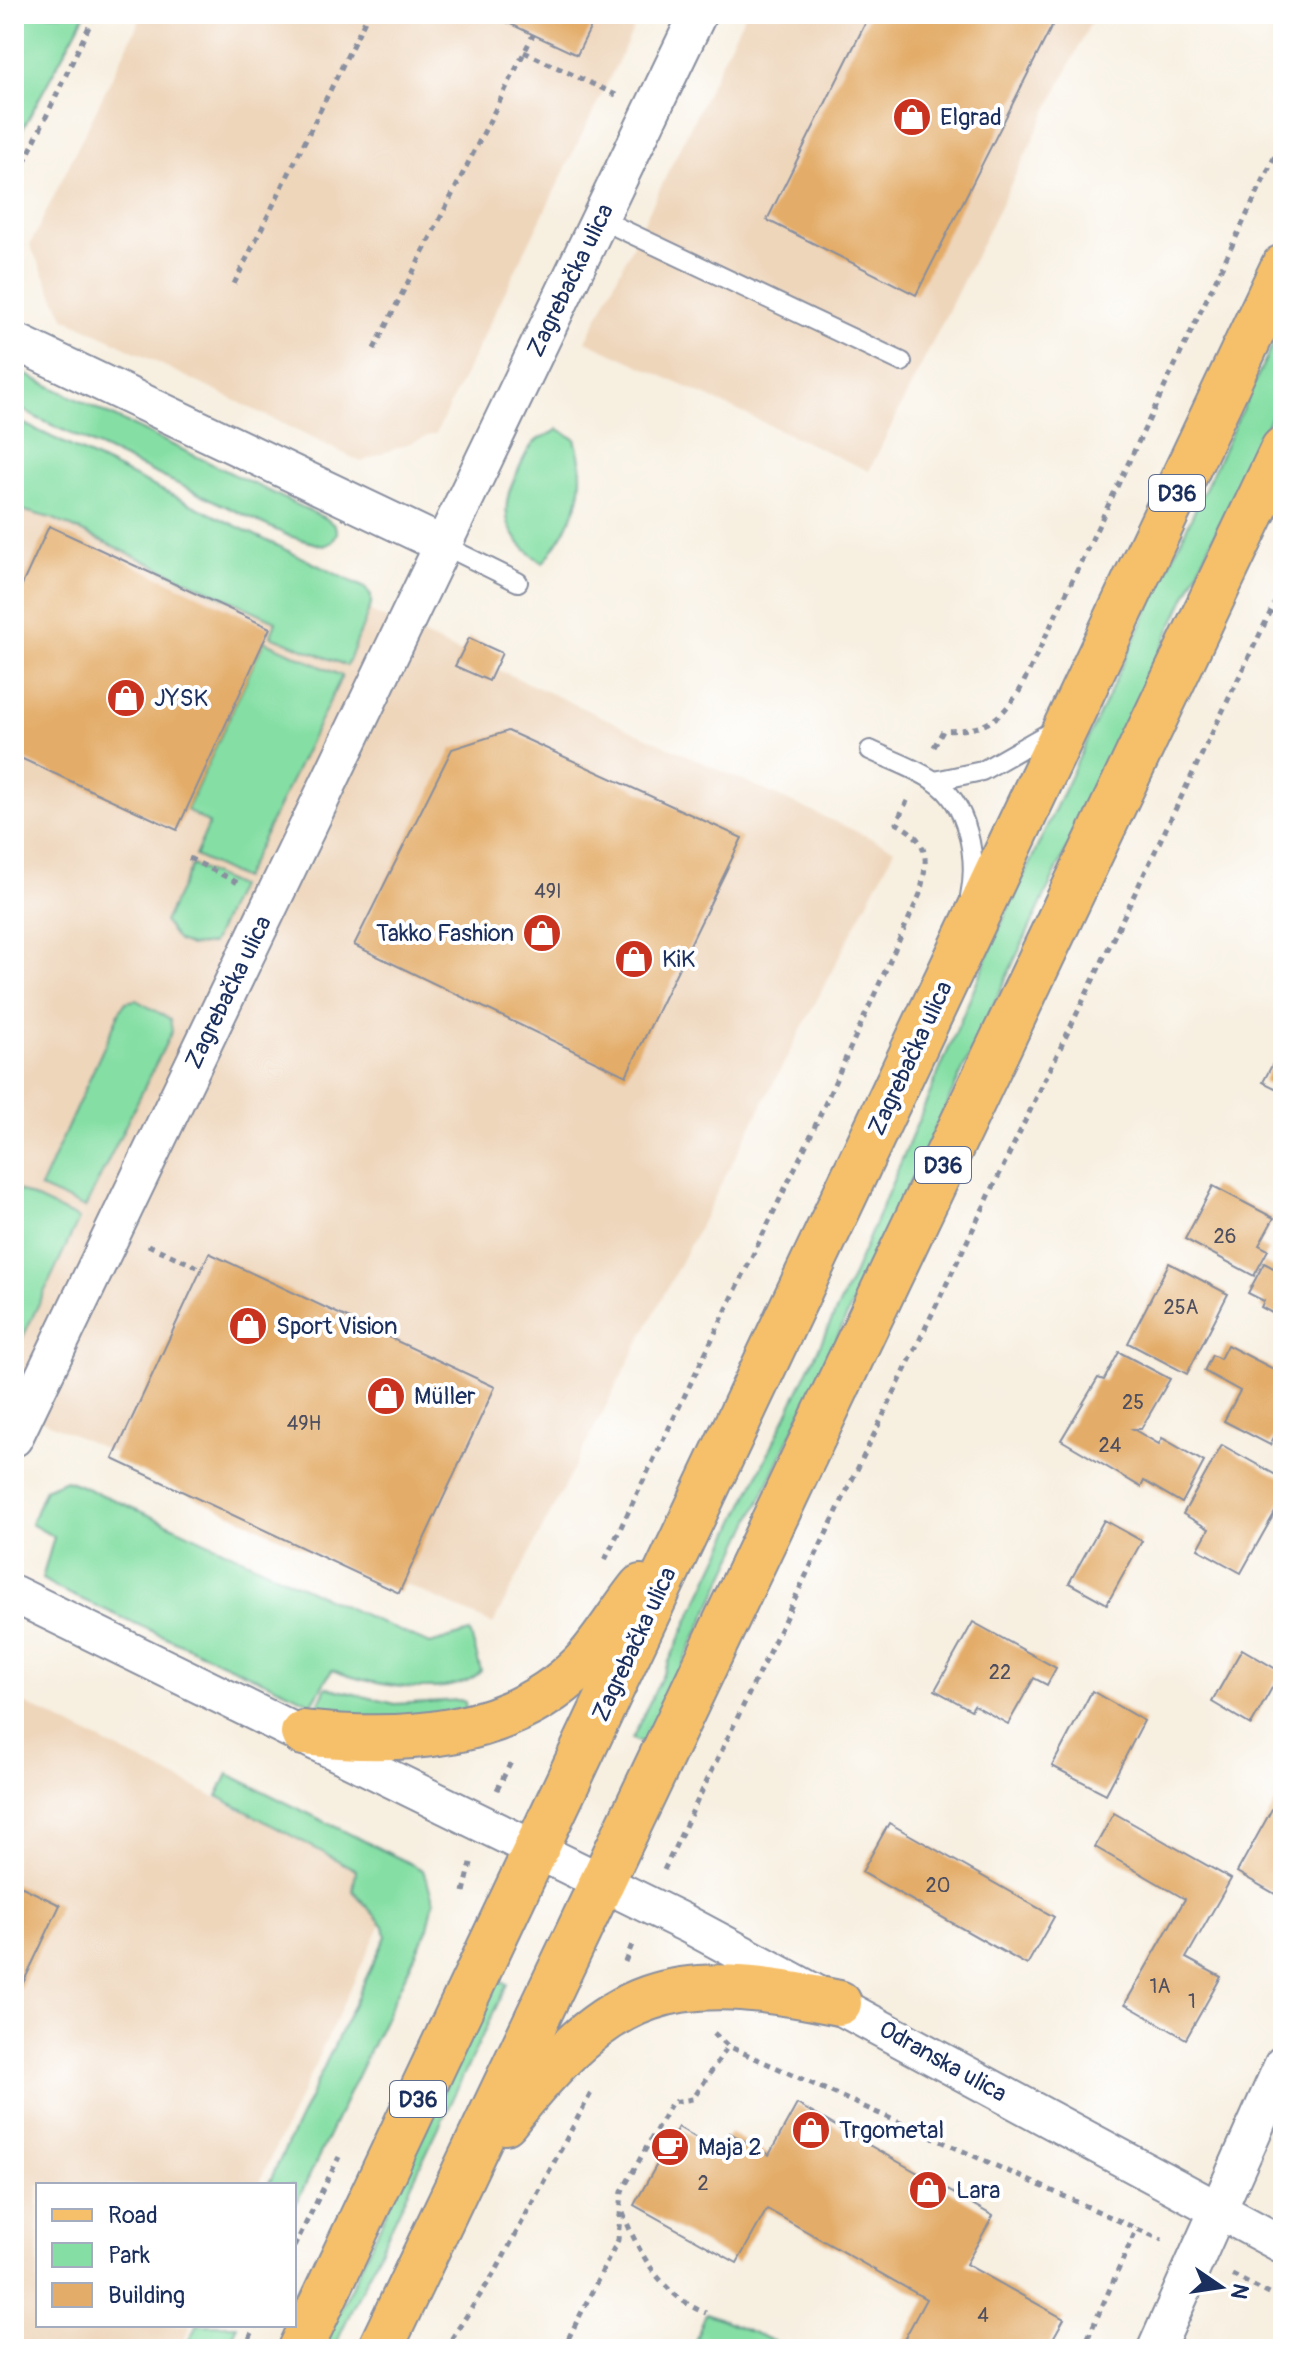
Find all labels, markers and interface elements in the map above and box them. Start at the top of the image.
shop icon: Elgrad [891,96,933,138]
place label: Elgrad [940,103,1002,132]
street label: Zagrebačka ulica [521,199,620,361]
road number: D36 [1149,475,1205,511]
shop icon: JYSK [105,677,147,719]
place label: JYSK [154,684,208,713]
house number: 49I [534,879,562,904]
street label: Zagrebačka ulica [179,911,278,1073]
shop icon: Takko Fashion [521,912,563,954]
place label: Takko Fashion [376,919,514,948]
shop icon: KiK [613,938,655,980]
place label: KiK [662,945,695,974]
street label: Zagrebačka ulica [862,977,959,1140]
road number: D36 [915,1147,971,1183]
house number: 26 [1214,1224,1236,1249]
house number: 25A [1164,1295,1199,1320]
shop icon: Sport Vision [227,1305,269,1347]
place label: Sport Vision [276,1312,398,1341]
shop icon: Müller [365,1375,407,1417]
place label: Müller [414,1382,476,1411]
house number: 25 [1122,1390,1144,1415]
house number: 49H [287,1411,321,1436]
house number: 24 [1099,1433,1122,1458]
street label: Zagrebačka ulica [586,1563,683,1726]
house number: 22 [989,1660,1011,1685]
house number: 20 [926,1873,950,1898]
house number: 1A [1150,1974,1170,1999]
house number: 1 [1188,1989,1196,2014]
street label: Odranska ulica [874,2014,1012,2108]
road number: D36 [390,2081,446,2117]
shop icon: Trgometal [790,2109,832,2151]
place label: Trgometal [839,2116,944,2145]
cafe icon: Maja 2 [649,2126,691,2168]
place label: Maja 2 [698,2133,762,2162]
shop icon: Lara [907,2169,949,2211]
house number: 2 [697,2171,709,2196]
place label: Lara [956,2176,1000,2205]
legend [36,2183,296,2327]
text: Road [108,2201,158,2230]
text: Park [108,2241,150,2270]
north arrow [1181,2247,1261,2327]
text: Building [108,2281,185,2310]
text: N [1224,2281,1255,2302]
house number: 4 [977,2303,989,2328]

